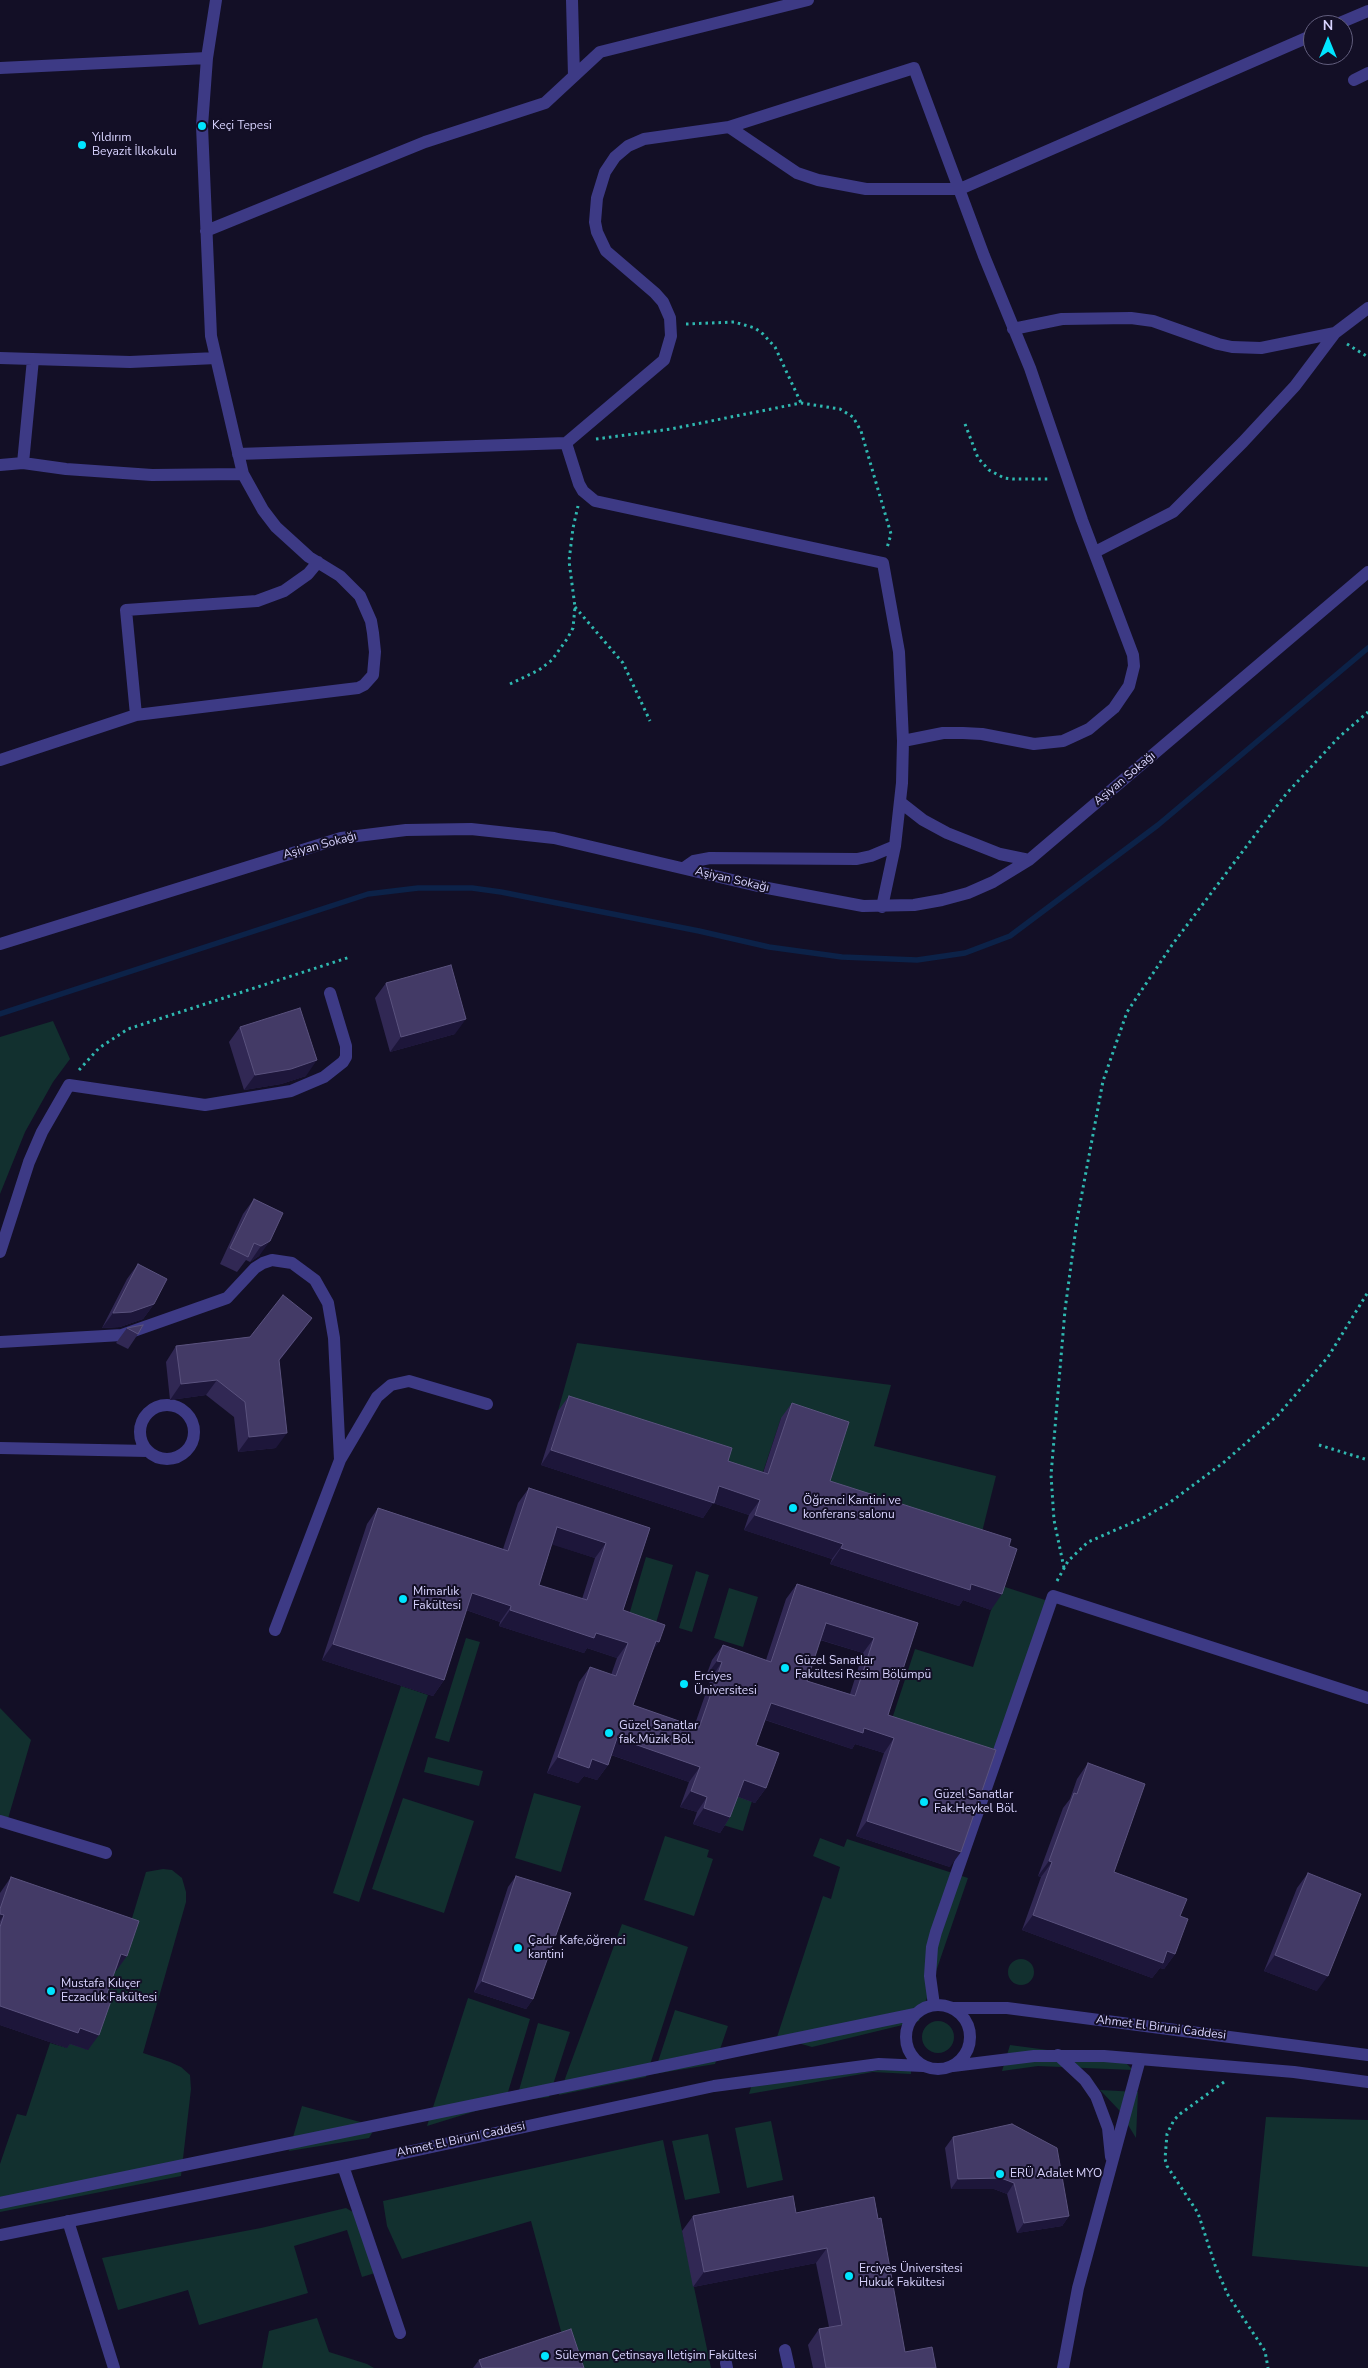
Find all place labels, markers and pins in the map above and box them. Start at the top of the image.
place label: Keçi Tepesi [212,119,272,133]
marker: Keçi Tepesi [196,120,208,132]
place label: Yıldırım Beyazit İlkokulu [92,131,177,159]
marker: Yıldırım Beyazit İlkokulu [76,139,88,151]
place label: Öğrenci Kantini ve konferans salonu [803,1494,901,1522]
marker: Öğrenci Kantini ve konferans salonu [787,1502,799,1514]
place label: Mimarlık Fakültesi [413,1585,461,1613]
marker: Mimarlık Fakültesi [397,1593,409,1605]
place label: Güzel Sanatlar Fakültesi Resim Bölümpü [795,1654,931,1682]
marker: Güzel Sanatlar Fakültesi Resim Bölümpü [779,1662,791,1674]
place label: Erciyes Üniversitesi [694,1670,757,1698]
marker: Erciyes Üniversitesi [678,1678,690,1690]
place label: Güzel Sanatlar fak.Müzik Böl. [619,1719,698,1747]
marker: Güzel Sanatlar fak.Müzik Böl. [603,1727,615,1739]
place label: Güzel Sanatlar Fak.Heykel Böl. [934,1788,1017,1816]
marker: Güzel Sanatlar Fak.Heykel Böl. [918,1796,930,1808]
place label: Çadır Kafe,öğrenci kantini [528,1934,625,1962]
marker: Çadır Kafe,öğrenci kantini [512,1942,524,1954]
place label: Mustafa Kılıçer Eczacılık Fakültesi [61,1977,157,2005]
marker: Mustafa Kılıçer Eczacılık Fakültesi [45,1985,57,1997]
place label: ERÜ Adalet MYO [1010,2167,1102,2181]
marker: ERÜ Adalet MYO [994,2168,1006,2180]
place label: Erciyes Üniversitesi Hukuk Fakültesi [859,2262,963,2290]
marker: Erciyes Üniversitesi Hukuk Fakültesi [843,2270,855,2282]
place label: Süleyman Çetinsaya Iletişim Fakültesi [555,2349,757,2363]
marker: Süleyman Çetinsaya Iletişim Fakültesi [539,2350,551,2362]

